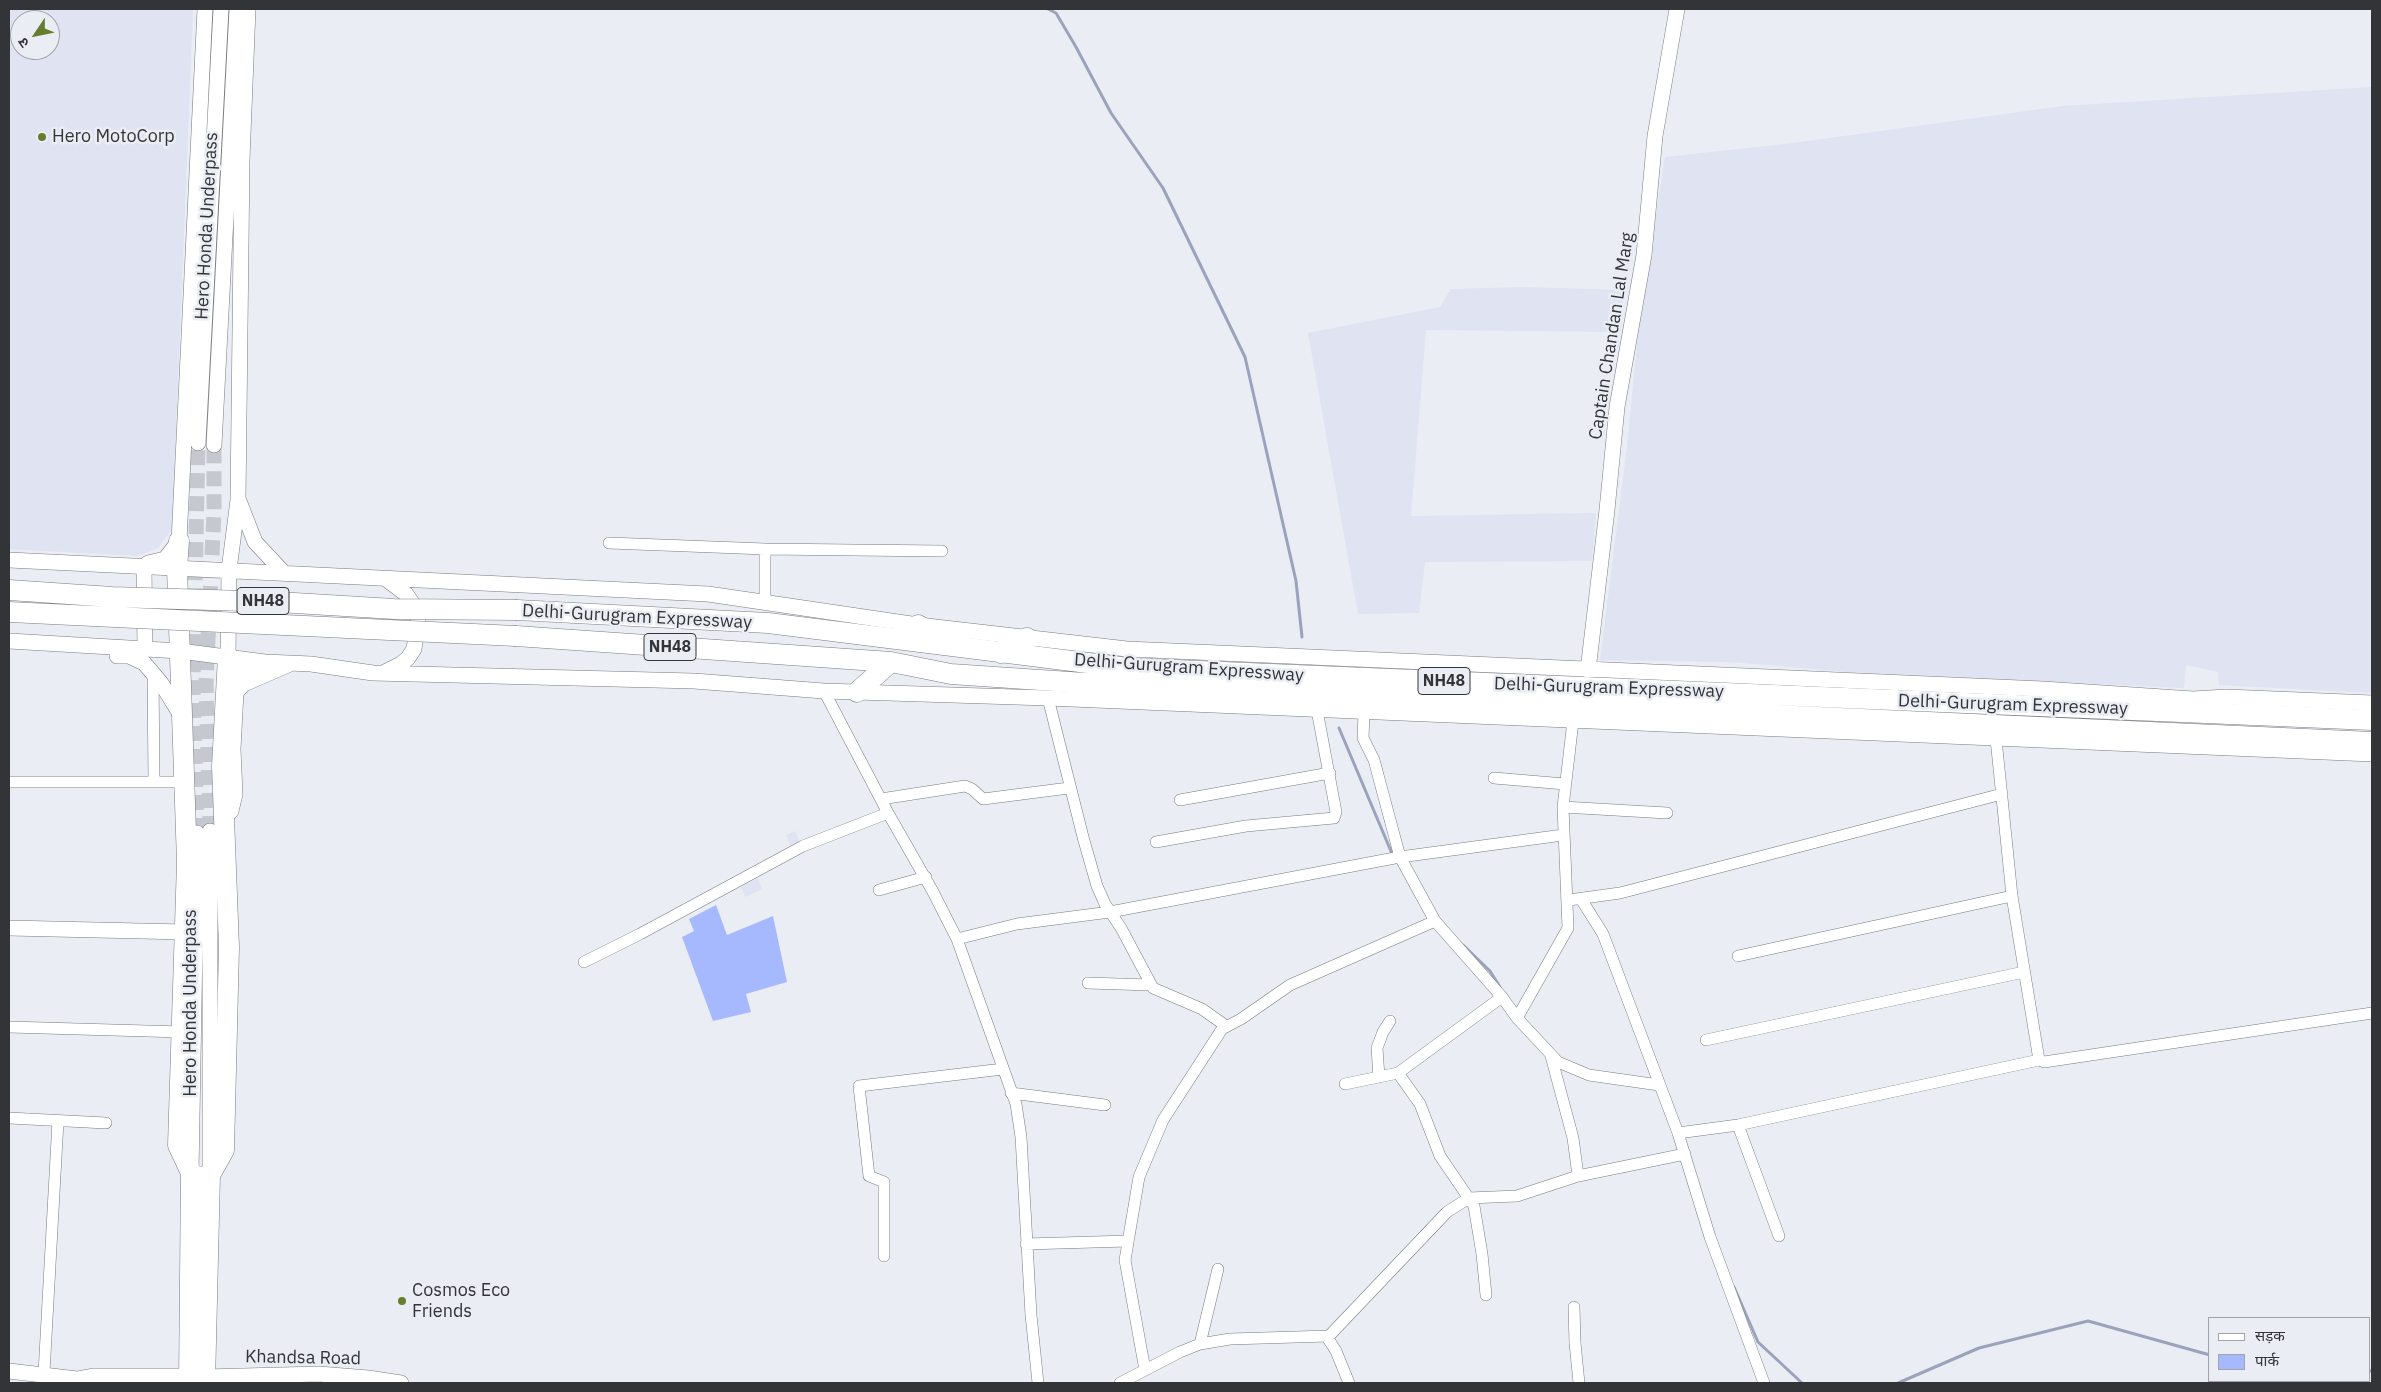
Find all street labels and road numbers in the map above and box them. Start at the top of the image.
street label: Hero Honda Underpass [191,132,223,320]
street label: Captain Chandan Lal Marg [1585,231,1639,441]
road number: NH48 [237,588,289,614]
street label: Delhi-Gurugram Expressway [522,600,752,634]
road number: NH48 [644,634,696,660]
street label: Delhi-Gurugram Expressway [1073,649,1305,687]
road number: NH48 [1418,668,1470,694]
street label: Delhi-Gurugram Expressway [1494,673,1724,703]
street label: Delhi-Gurugram Expressway [1898,690,2128,720]
street label: Hero Honda Underpass [180,909,202,1097]
street label: Khandsa Road [245,1346,361,1370]

